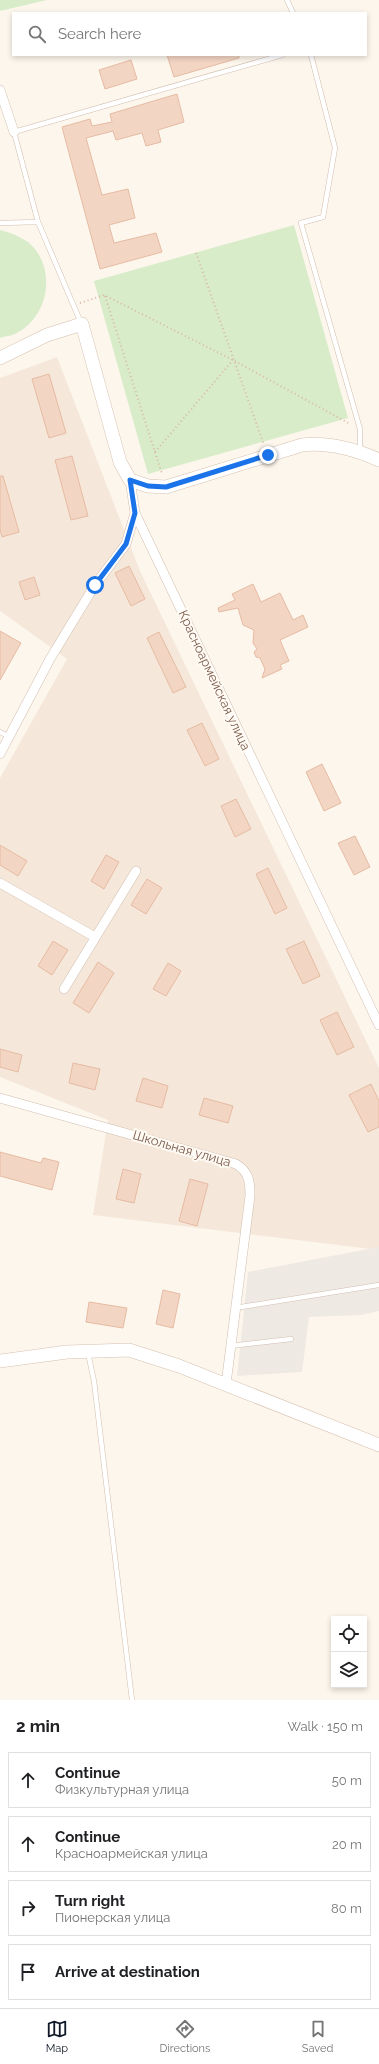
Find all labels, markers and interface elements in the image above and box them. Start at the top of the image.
search box [12,12,367,56]
icon: search [26,23,48,45]
text: Search here [58,25,141,43]
route end [259,446,277,464]
route start [86,576,104,594]
street label: Красноармейская улица [175,608,254,753]
street label: Школьная улица [131,1127,233,1170]
map controls [331,1616,367,1688]
button: locate [331,1616,367,1652]
button: layers [331,1652,367,1688]
text: 2 min [16,1716,60,1736]
text: Walk · 150 m [288,1719,363,1734]
text: Continue [55,1764,120,1782]
icon: ahead [17,1769,39,1791]
text: 50 m [332,1773,362,1788]
text: Физкультурная улица [55,1782,189,1797]
text: Continue [55,1828,120,1846]
icon: ahead [17,1833,39,1855]
text: 20 m [332,1837,362,1852]
text: Красноармейская улица [55,1846,208,1861]
text: Turn right [55,1892,125,1910]
icon: right [17,1897,39,1919]
text: 80 m [331,1901,362,1916]
text: Пионерская улица [55,1910,170,1925]
icon: arrive [17,1961,39,1983]
text: Arrive at destination [55,1963,200,1981]
tab: Map [46,2018,68,2055]
tab: Directions [160,2018,210,2055]
tab: Saved [302,2018,333,2055]

